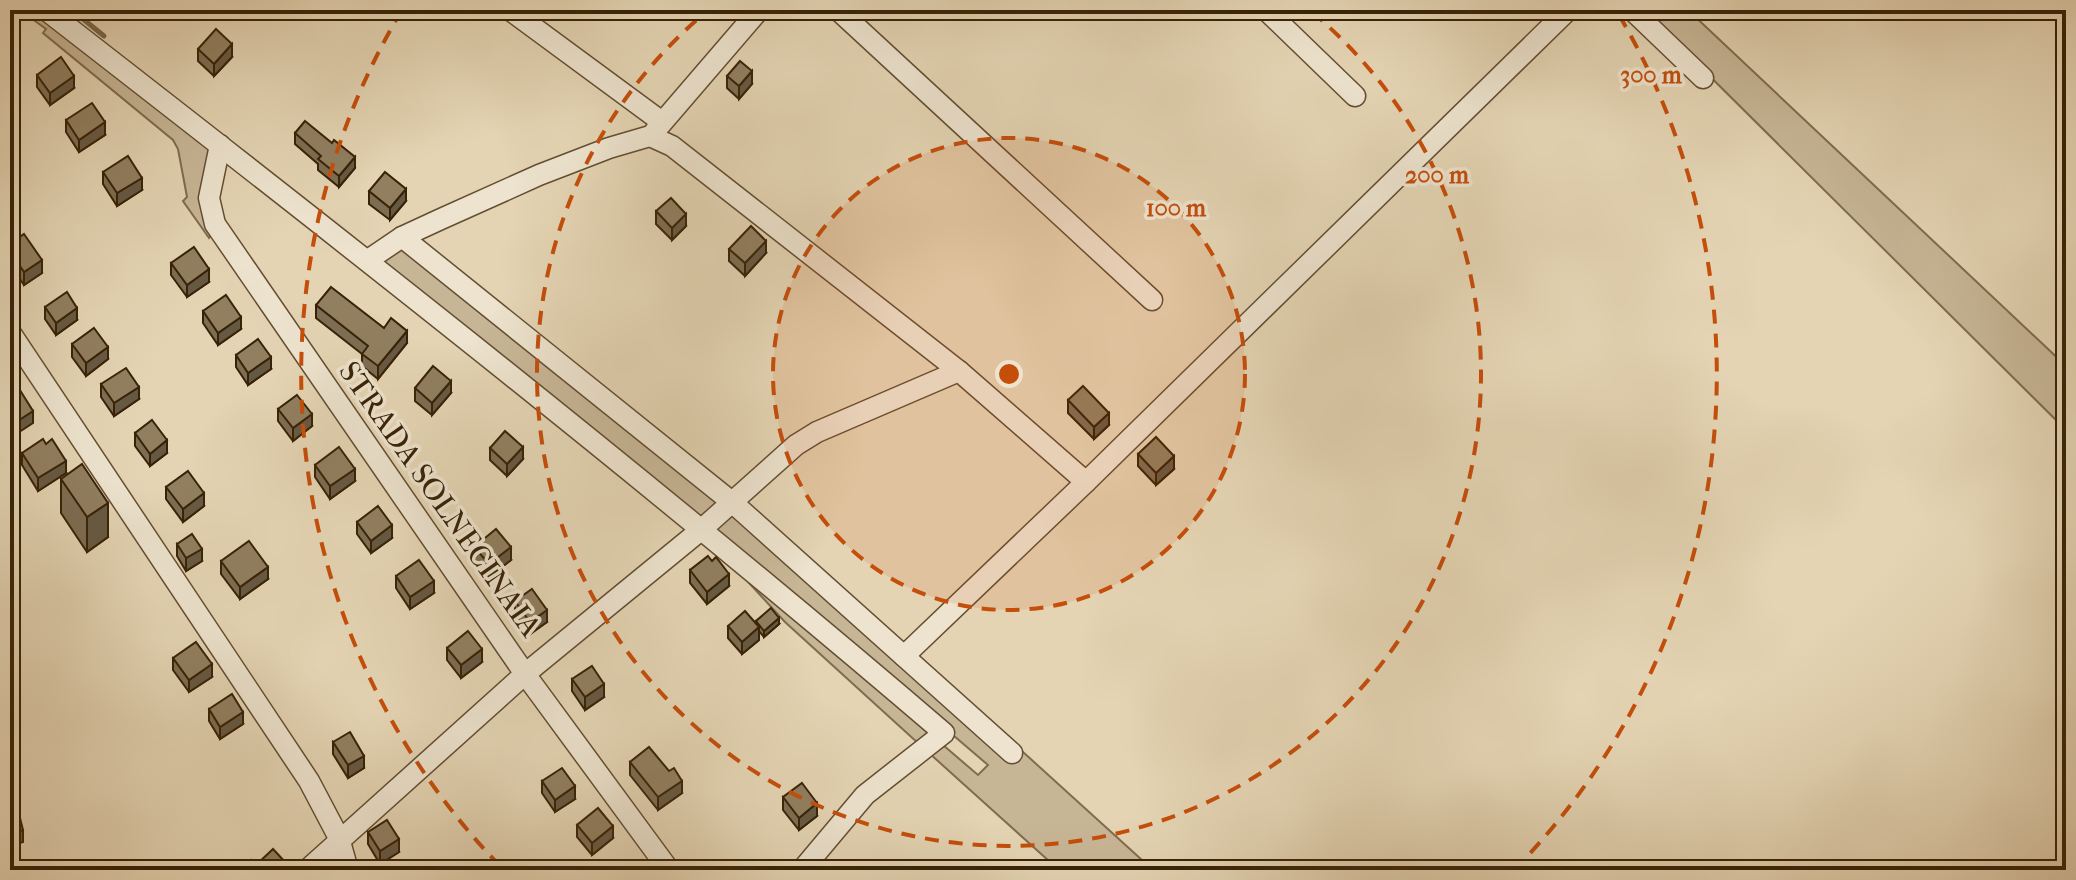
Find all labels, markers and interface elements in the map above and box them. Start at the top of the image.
text: 300 m [1620,61,1683,89]
text: 200 m [1405,161,1470,189]
text: 100 m [1146,194,1207,222]
street label: STRADA SOLNECINAIA [331,355,548,644]
centre of rings [995,360,1023,388]

